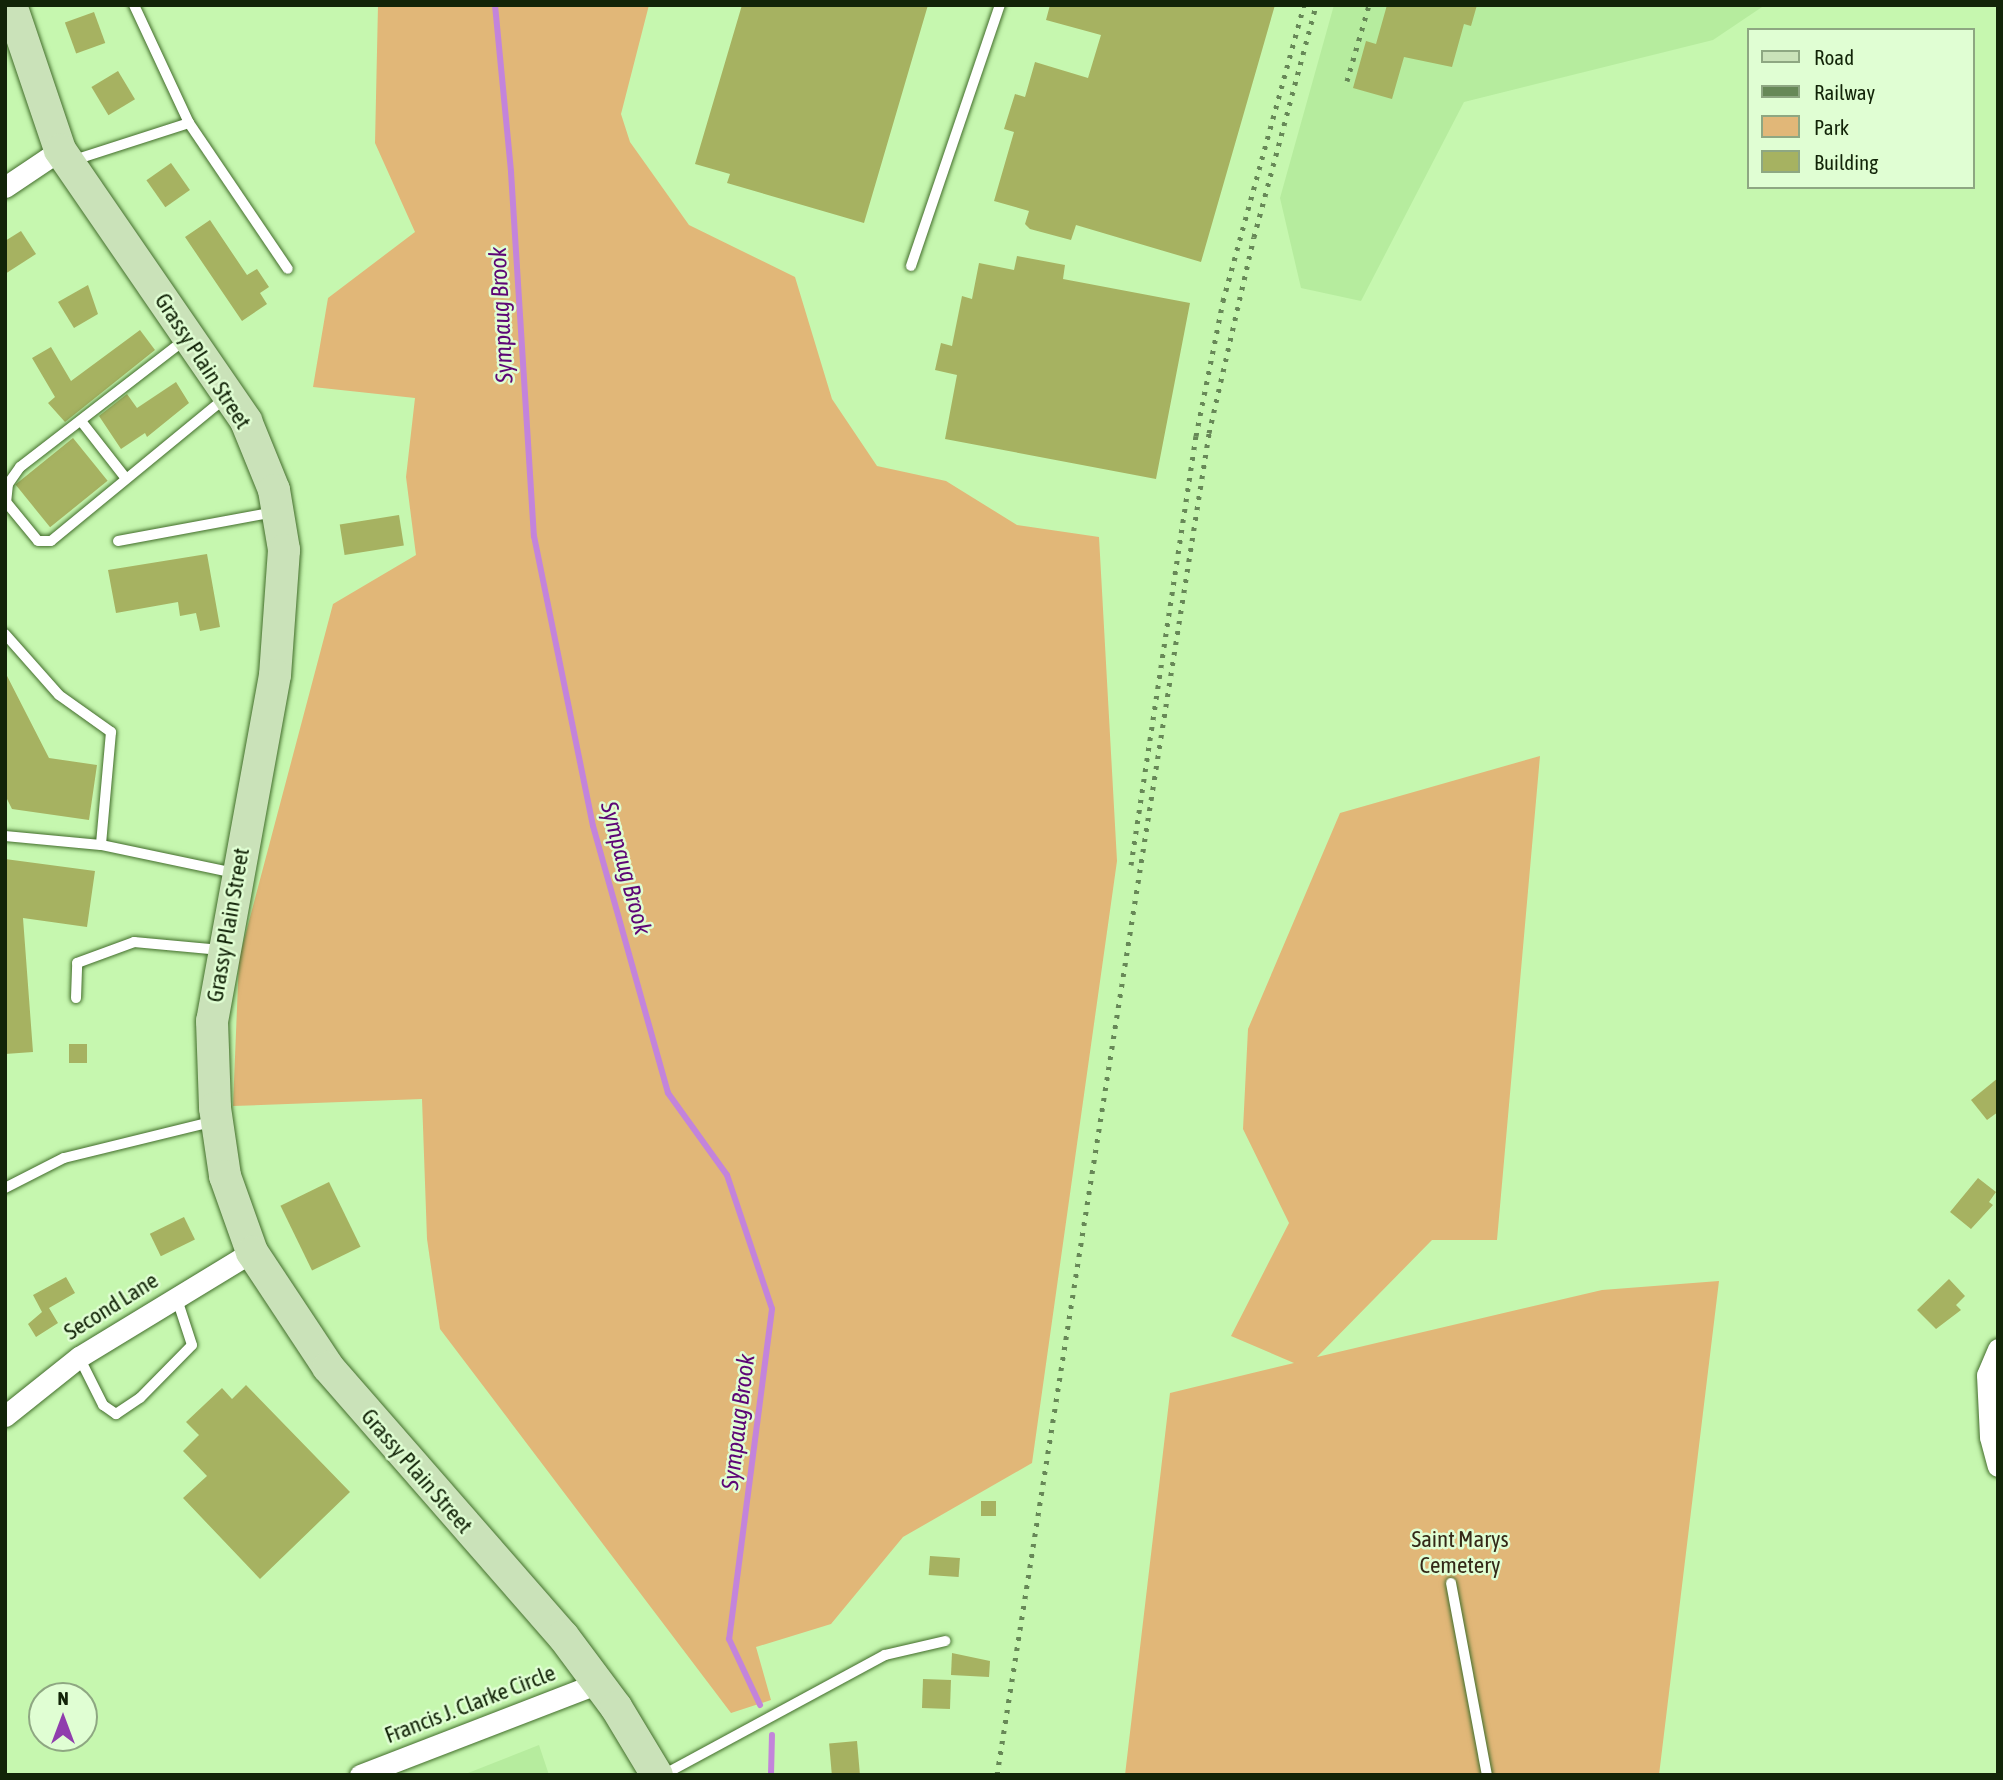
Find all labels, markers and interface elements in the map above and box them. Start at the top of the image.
legend [1748,28,1975,189]
text: Road [1814,45,1854,69]
text: Railway [1814,80,1875,104]
text: Park [1814,115,1849,139]
text: Building [1814,150,1878,174]
water label: Sympaug Brook [483,246,519,384]
street label: Grassy Plain Street [149,288,257,434]
water label: Sympaug Brook [594,798,658,938]
street label: Grassy Plain Street [201,846,255,1004]
street label: Second Lane [59,1266,163,1346]
water label: Sympaug Brook [715,1352,761,1492]
street label: Grassy Plain Street [355,1403,479,1539]
park label: Saint Marys Cemetery [1411,1525,1509,1579]
street label: Francis J. Clarke Circle [381,1659,559,1749]
north arrow [28,1682,98,1752]
text: N [57,1687,69,1709]

